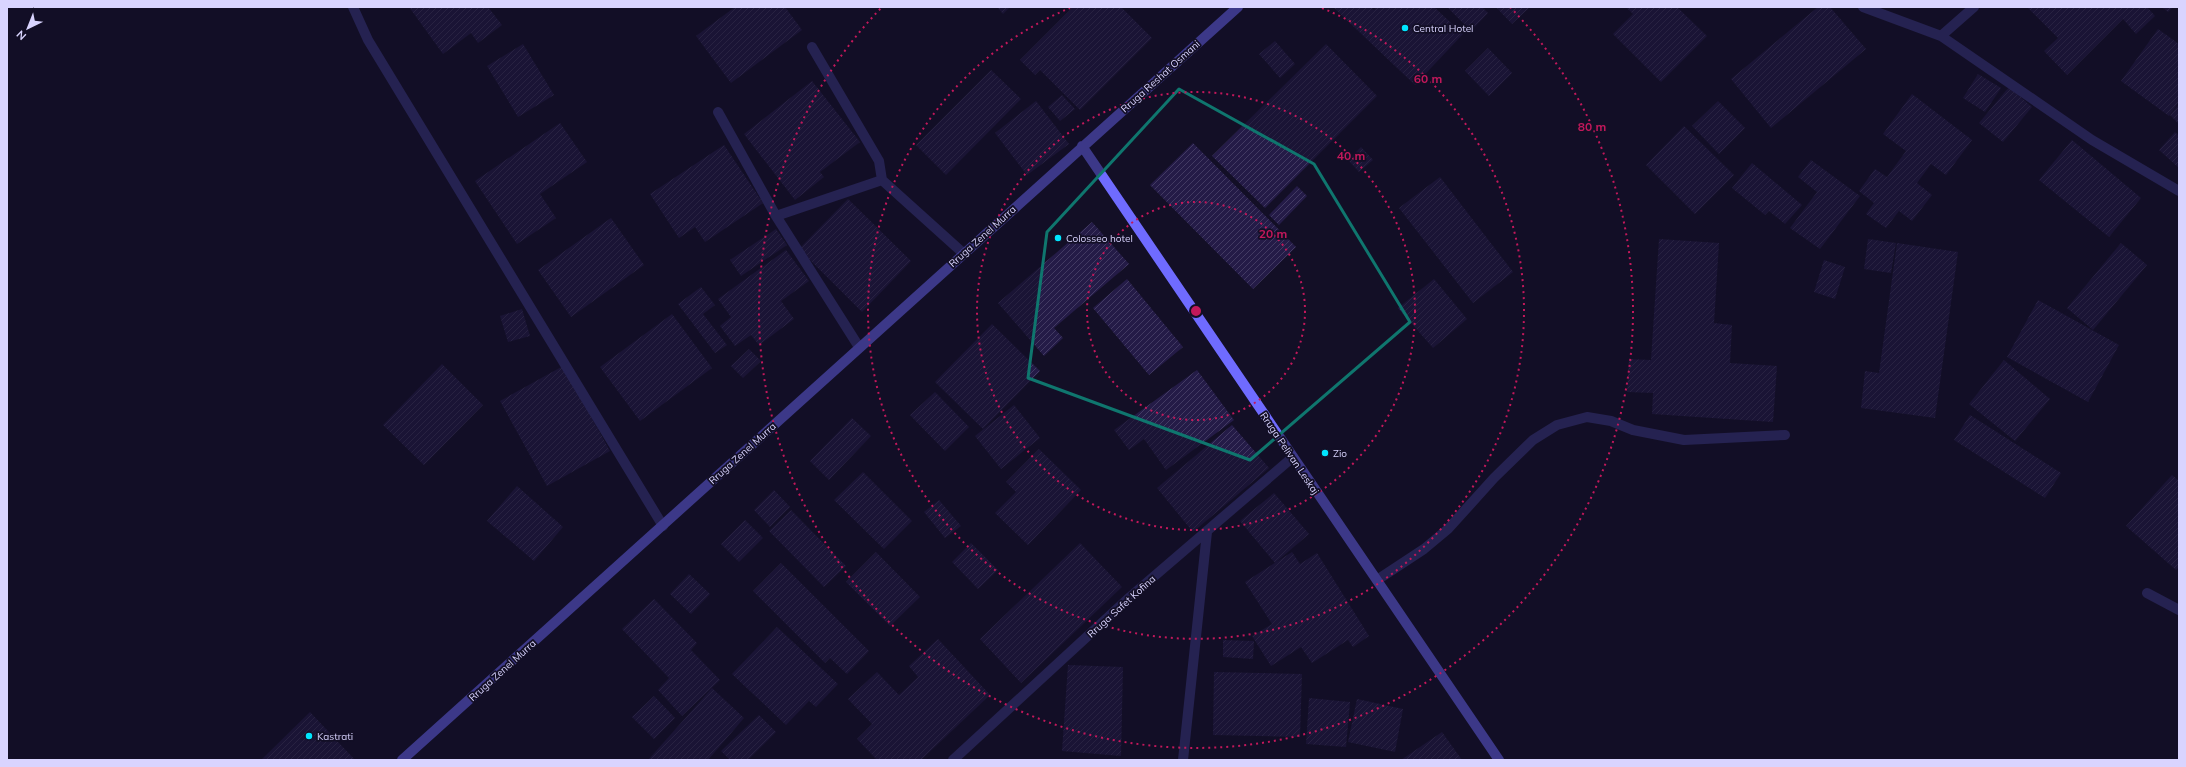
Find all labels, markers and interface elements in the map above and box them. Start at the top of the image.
north arrow [8,8,48,48]
place label: Central Hotel [1413,22,1473,35]
marker: Central Hotel [1400,23,1410,33]
text: N [13,27,29,43]
street label: Rruga Reshat Osmani [1118,37,1203,115]
text: 60 m [1414,71,1442,86]
text: 80 m [1578,119,1606,134]
text: 40 m [1337,148,1365,163]
street label: Rruga Zenel Murra [946,203,1019,270]
text: 20 m [1259,226,1287,241]
place label: Colosseo hotel [1066,232,1133,245]
marker: Colosseo hotel [1053,233,1063,243]
centre of rings [1189,304,1203,318]
street label: Rruga Pelivan Leskaj [1257,410,1322,497]
street label: Rruga Zenel Murra [706,420,779,487]
place label: Zio [1333,447,1347,460]
marker: Zio [1320,448,1330,458]
street label: Rruga Safet Kofina [1084,572,1158,640]
street label: Rruga Zenel Murra [466,637,539,704]
place label: Kastrati [317,730,353,743]
marker: Kastrati [304,731,314,741]

